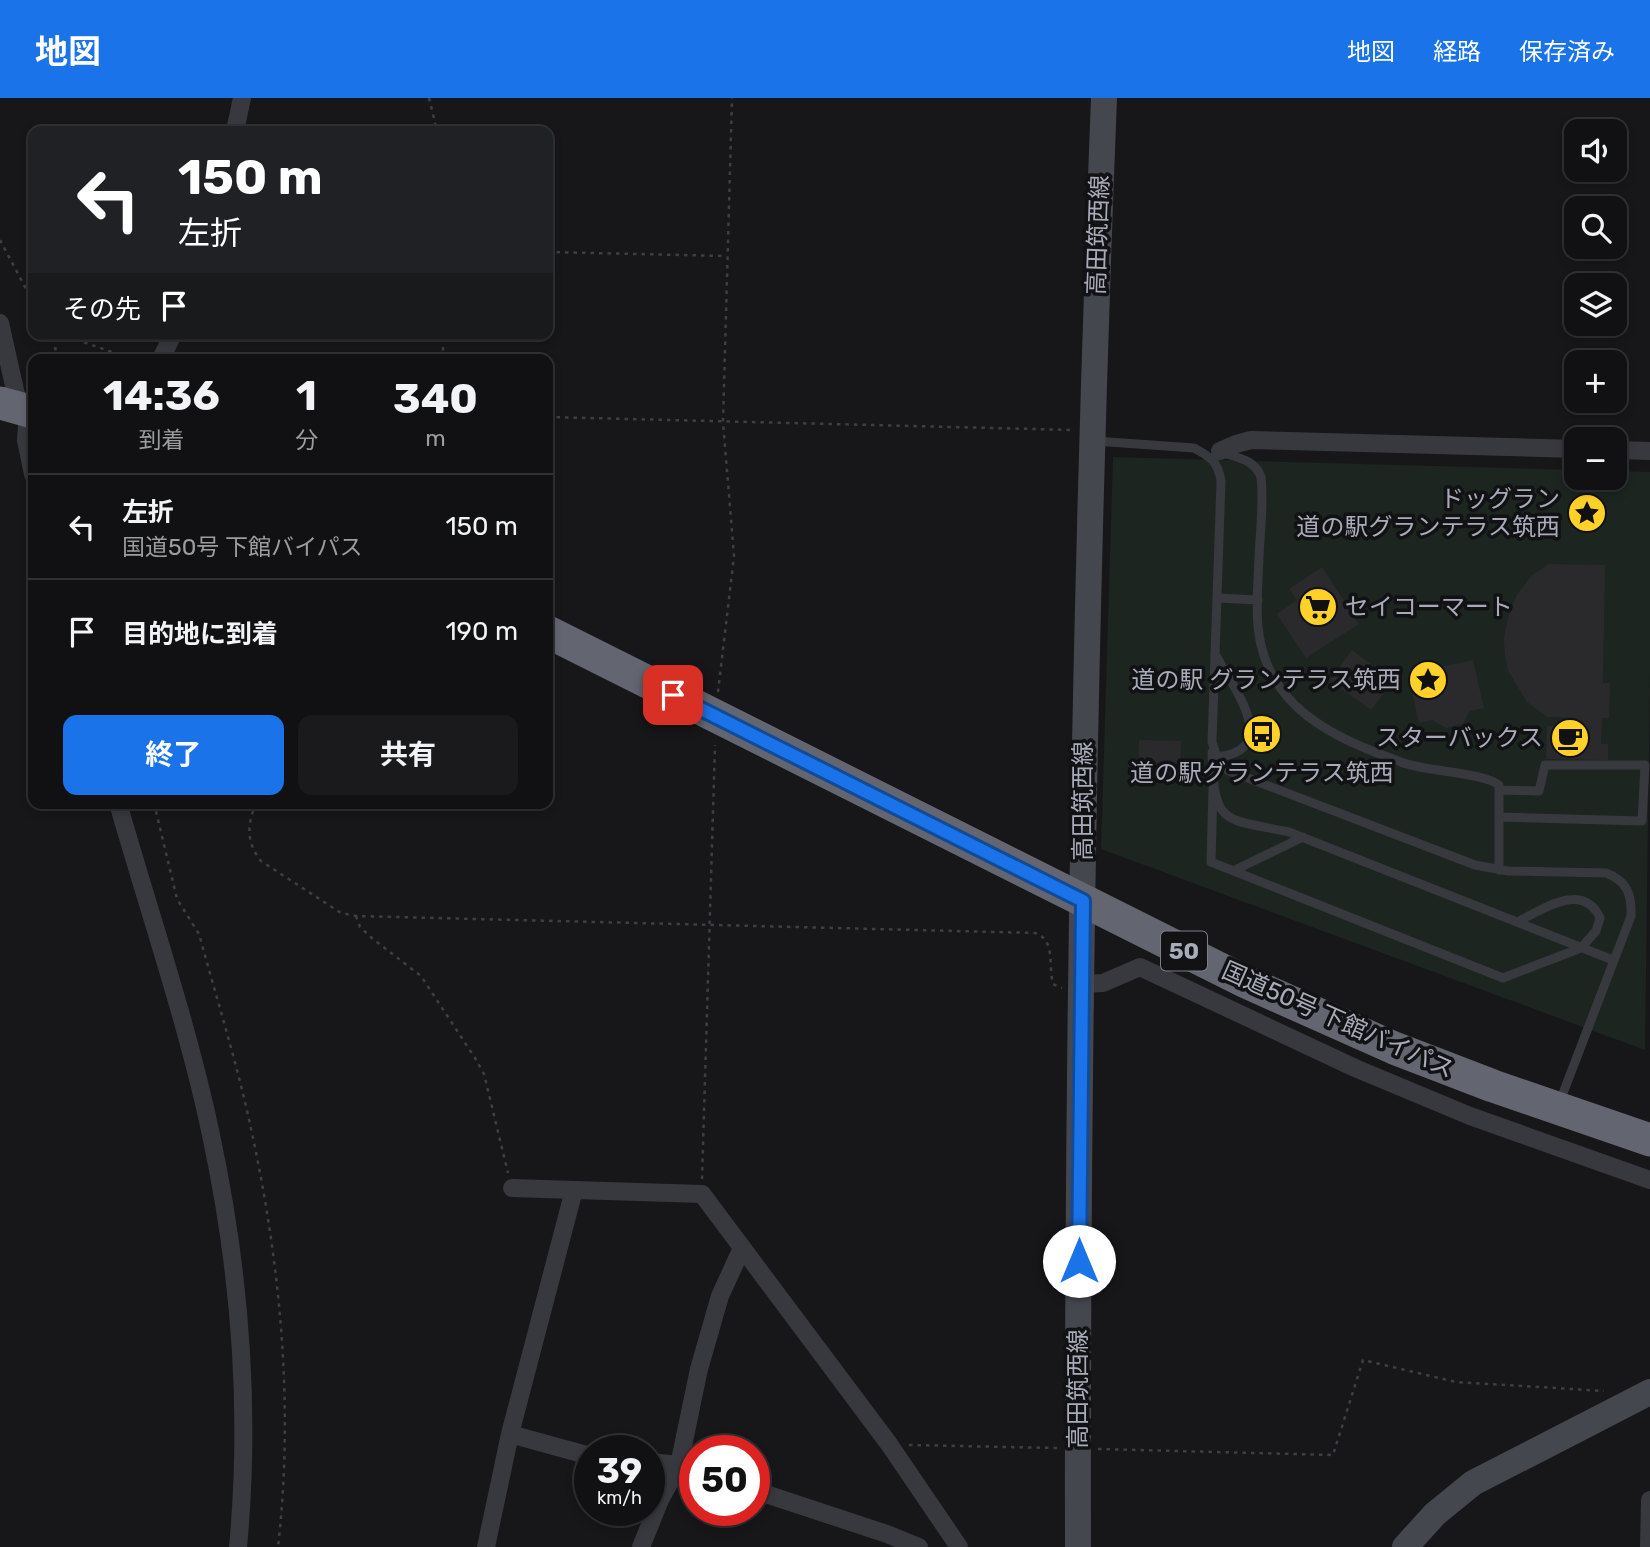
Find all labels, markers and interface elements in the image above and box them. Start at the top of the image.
text: 地図 [35,32,101,71]
text: 地図 [1347,38,1395,66]
text: 経路 [1433,38,1481,66]
text: 保存済み [1519,38,1615,66]
map controls [1564,119,1627,490]
button: sound [1564,119,1627,182]
text: 150 m [178,148,323,206]
icon: left [63,154,154,245]
street label: 高田筑西線 [1082,175,1114,295]
button: search [1564,196,1627,259]
text: 左折 [178,214,242,252]
button: layers [1564,273,1627,336]
icon: arrive [155,287,193,325]
text: その先 [63,294,141,325]
button: + [1564,350,1627,413]
text: 14:36 [103,371,220,421]
text: 1 [296,371,317,421]
text: 340 [393,374,478,424]
text: m [425,424,446,452]
text: 到着 [138,426,184,454]
text: 分 [295,426,318,454]
button: − [1564,427,1627,490]
place label: ドッグラン 道の駅グランテラス筑西 [1296,485,1560,541]
place icon: ドッグラン 道の駅グランテラス筑西 [1566,492,1608,534]
text: 左折 [122,497,174,528]
icon: left [63,508,101,546]
text: 150 m [445,511,518,542]
text: 国道50号 下館バイパス [122,533,362,561]
supermarket icon: セイコーマート [1297,586,1339,628]
place label: セイコーマート [1345,593,1513,621]
icon: arrive [63,613,101,651]
text: 190 m [445,616,518,647]
text: 目的地に到着 [122,619,278,650]
place icon: 道の駅 グランテラス筑西 [1407,659,1449,701]
pin [643,665,703,725]
place label: 道の駅 グランテラス筑西 [1132,666,1401,694]
icon: arrive [654,676,692,714]
bus stop icon: 道の駅グランテラス筑西 [1241,713,1283,755]
button: 終了 [63,715,284,795]
button: 共有 [298,715,518,795]
cafe icon: スターバックス [1549,717,1591,759]
place label: スターバックス [1376,724,1543,752]
street label: 高田筑西線 [1069,741,1097,861]
place label: 道の駅グランテラス筑西 [1130,759,1394,787]
road number: 50 [1161,932,1207,971]
street label: 国道50号 下館バイパス [1218,956,1458,1084]
position arrow [1042,1224,1116,1298]
street label: 高田筑西線 [1064,1329,1092,1449]
speed limit sign: 50 [679,1435,770,1526]
text: 39 [597,1450,642,1492]
text: km/h [597,1487,642,1509]

